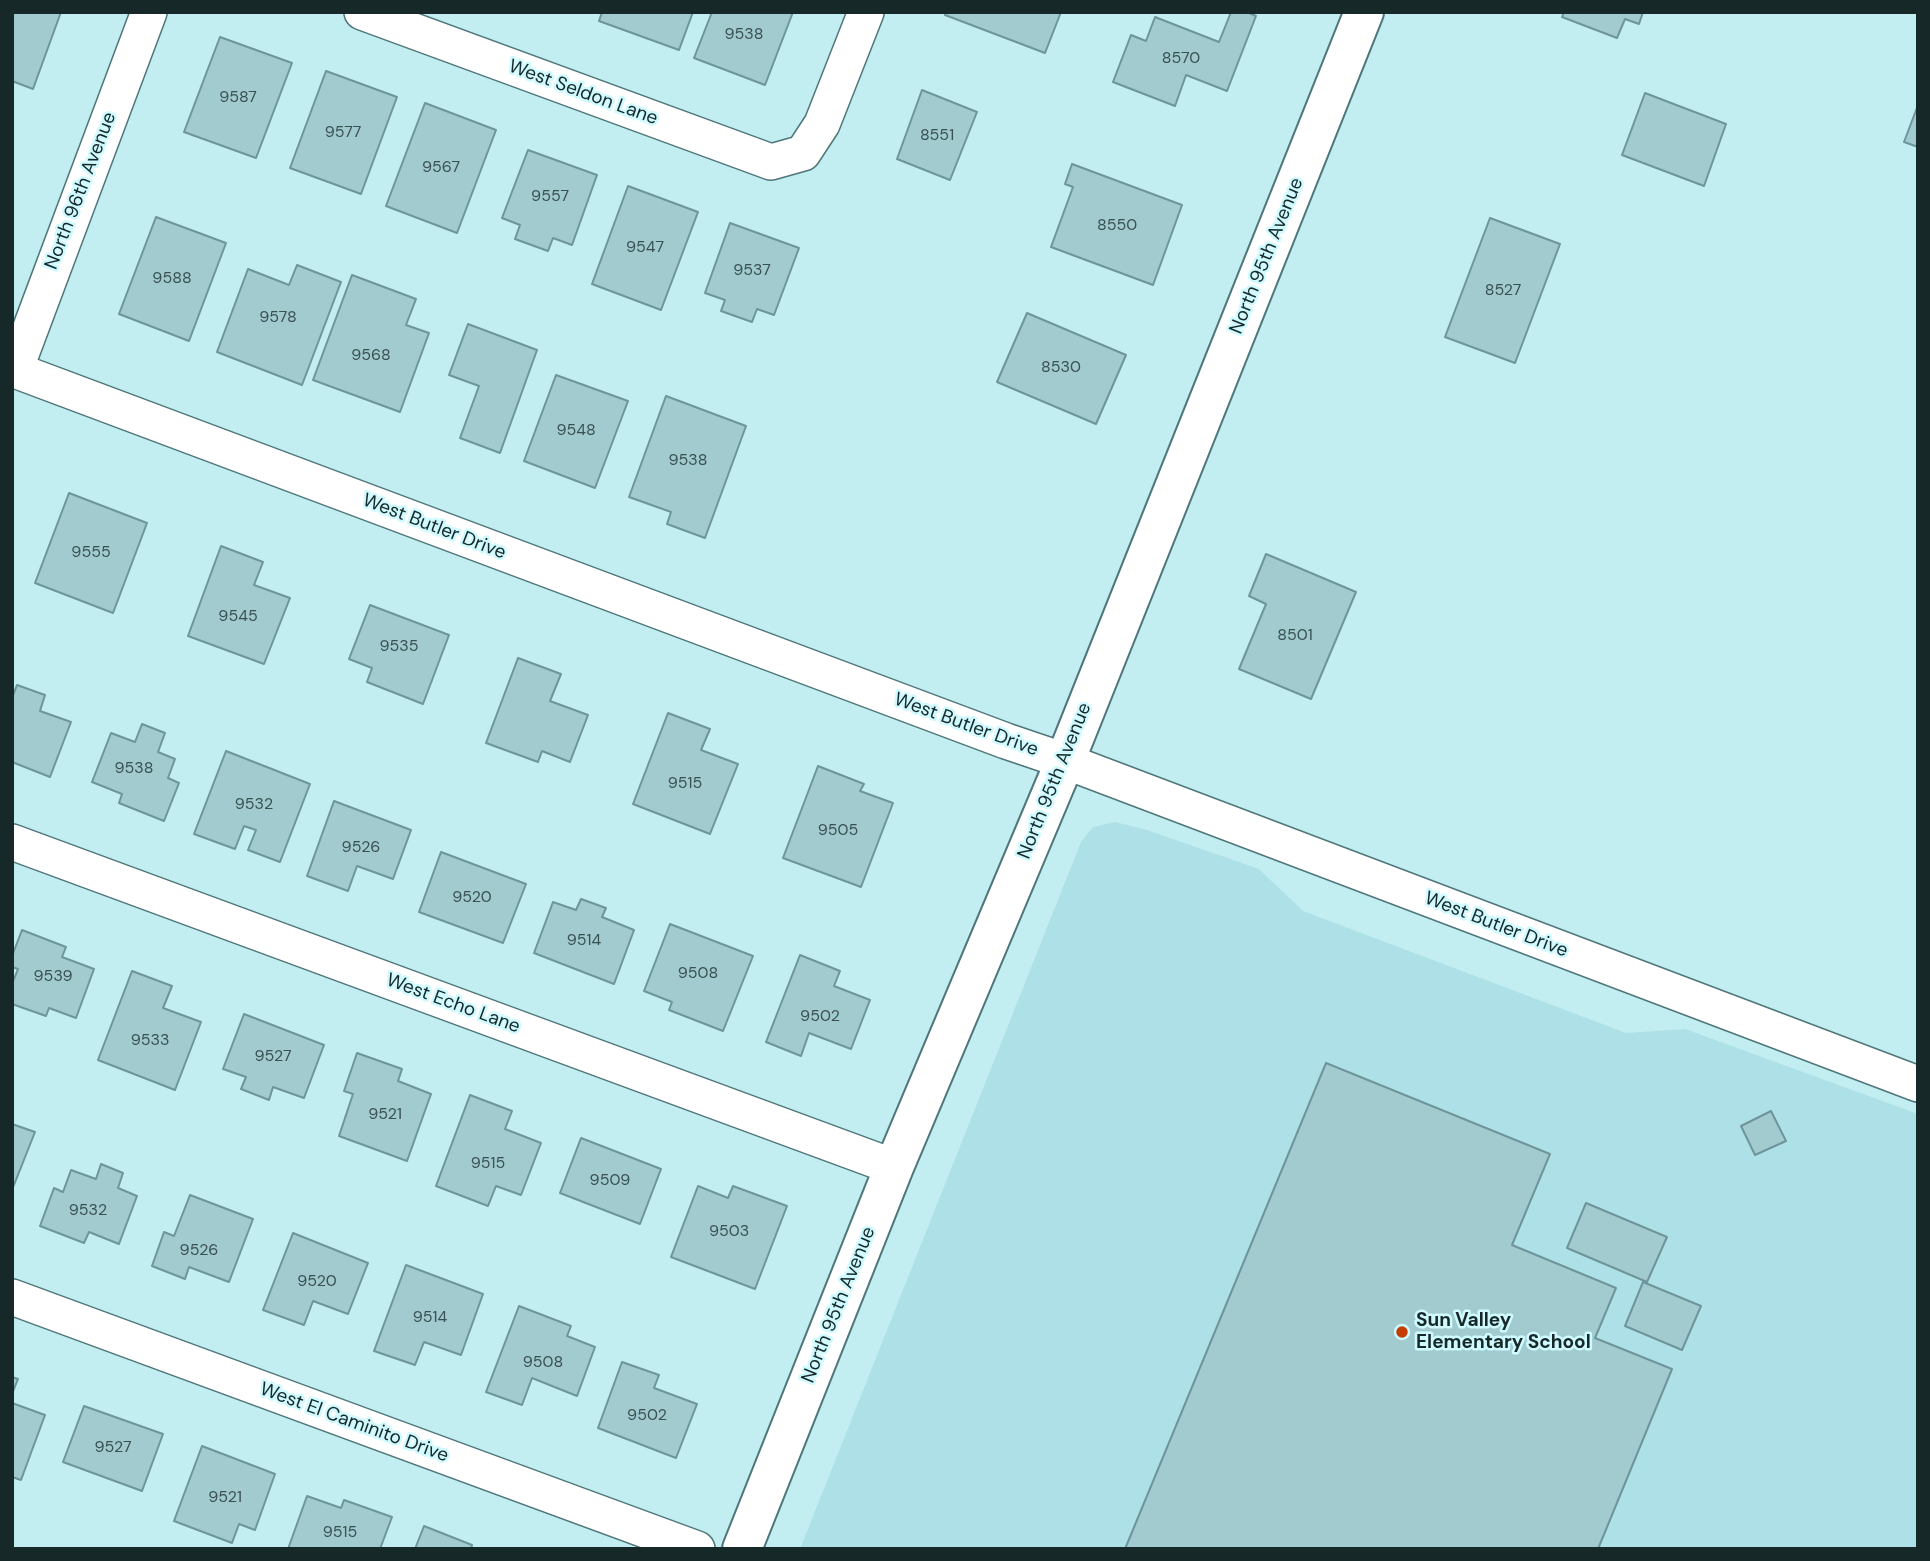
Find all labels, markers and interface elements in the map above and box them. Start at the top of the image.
house number: 9538 [725,25,763,45]
house number: 8570 [1162,49,1200,69]
street label: West Seldon Lane [505,55,661,131]
house number: 9587 [219,88,257,108]
street label: North 96th Avenue [40,109,122,273]
house number: 9577 [325,123,361,143]
house number: 8551 [920,126,954,146]
house number: 9567 [422,158,460,178]
street label: North 95th Avenue [1225,175,1309,337]
house number: 9557 [531,187,569,207]
house number: 8550 [1097,216,1137,236]
house number: 9547 [626,238,664,258]
house number: 9537 [733,261,771,281]
house number: 9588 [152,269,192,289]
house number: 8527 [1485,281,1521,301]
house number: 9578 [259,308,297,328]
house number: 9568 [351,346,391,366]
house number: 8530 [1041,358,1081,378]
house number: 9548 [556,421,596,441]
house number: 9538 [669,451,707,471]
street label: West Butler Drive [359,489,509,565]
house number: 9555 [71,543,111,563]
house number: 9545 [218,607,258,627]
house number: 8501 [1277,626,1313,646]
house number: 9535 [379,637,419,657]
street label: West Butler Drive [891,688,1041,762]
street label: North 95th Avenue [1013,700,1097,862]
house number: 9538 [115,759,153,779]
house number: 9515 [668,774,702,794]
house number: 9532 [235,795,273,815]
house number: 9505 [818,821,858,841]
house number: 9526 [342,838,380,858]
street label: West Butler Drive [1421,887,1571,963]
house number: 9520 [452,888,492,908]
house number: 9514 [567,931,601,951]
house number: 9508 [678,964,718,984]
house number: 9539 [34,967,72,987]
street label: West Echo Lane [383,969,523,1039]
house number: 9502 [800,1007,840,1027]
house number: 9533 [131,1031,169,1051]
house number: 9527 [254,1047,292,1067]
house number: 9521 [368,1105,402,1125]
house number: 9515 [471,1154,505,1174]
house number: 9509 [590,1171,630,1191]
house number: 9532 [69,1201,107,1221]
house number: 9503 [709,1222,749,1242]
street label: North 95th Avenue [797,1224,881,1386]
house number: 9526 [180,1241,218,1261]
house number: 9520 [297,1272,337,1292]
house number: 9514 [413,1308,447,1328]
place label: Sun Valley Elementary School [1416,1310,1591,1354]
marker: Sun Valley Elementary School [1394,1324,1410,1340]
house number: 9508 [523,1353,563,1373]
street label: West El Caminito Drive [256,1378,452,1468]
house number: 9502 [627,1406,667,1426]
house number: 9527 [94,1438,132,1458]
house number: 9521 [208,1488,242,1508]
house number: 9515 [323,1523,357,1543]

